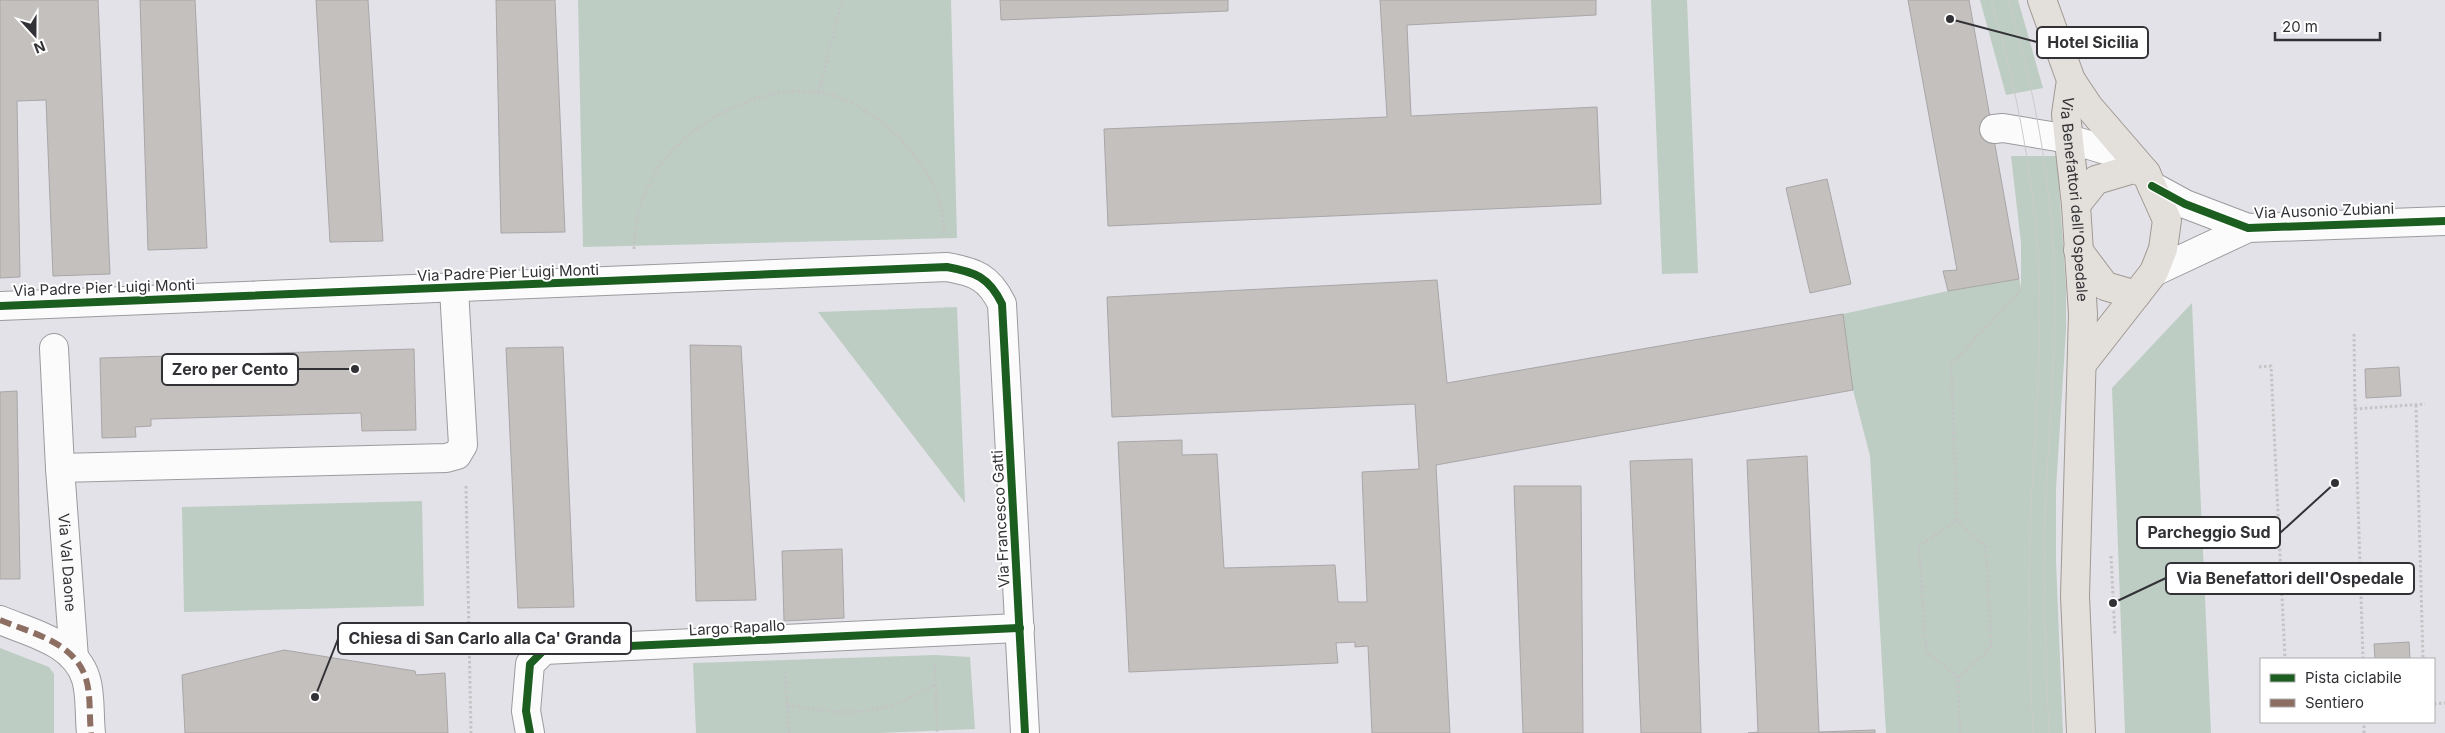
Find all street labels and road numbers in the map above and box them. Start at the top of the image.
street label: Via Benefattori dell'Ospedale [2057,96,2092,302]
street label: Via Ausonio Zubiani [2253,199,2395,222]
street label: Via Padre Pier Luigi Monti [417,260,599,285]
street label: Via Padre Pier Luigi Monti [13,275,195,300]
street label: Via Francesco Gatti [987,450,1014,588]
street label: Via Val Daone [54,513,81,612]
street label: Largo Rapallo [688,615,786,640]

